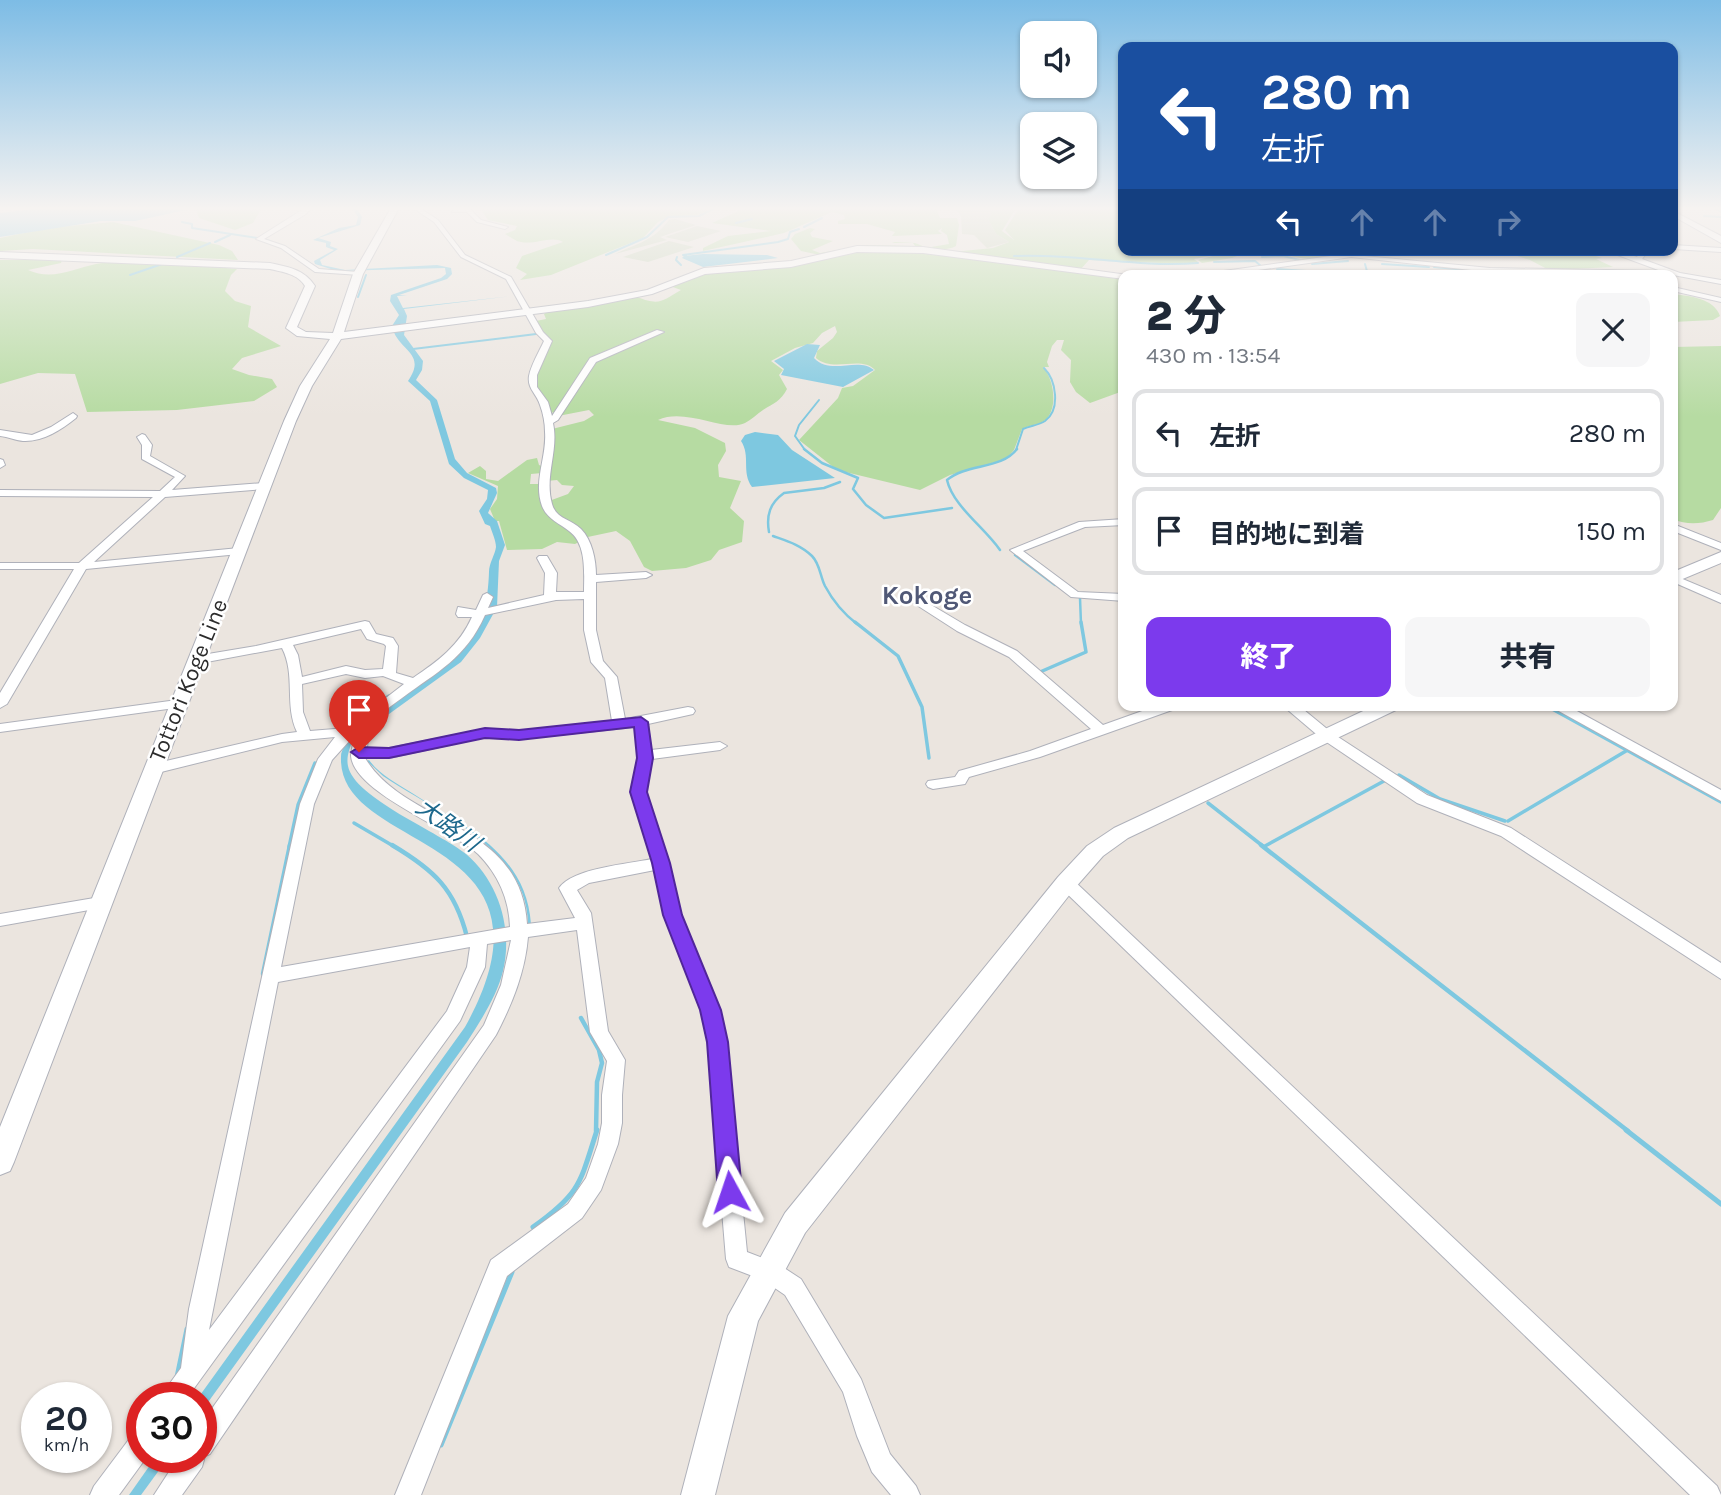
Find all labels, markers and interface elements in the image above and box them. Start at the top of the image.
map controls [1020,21,1097,189]
button: sound [1020,21,1097,98]
text: 280 m [1261,64,1412,121]
icon: left [1146,70,1237,161]
button: layers [1020,112,1097,189]
text: 左折 [1261,131,1325,168]
icon: left [1270,203,1308,241]
icon: ahead [1343,203,1381,241]
icon: ahead [1416,203,1454,241]
icon: right [1489,203,1527,241]
text: 2 分 [1146,291,1226,341]
button: close [1576,293,1650,367]
text: 430 m · 13:54 [1146,342,1280,369]
icon: left [1150,414,1188,452]
text: 280 m [1569,418,1646,449]
text: 左折 [1209,421,1261,452]
icon: arrive [1150,512,1188,550]
text: 150 m [1577,516,1646,547]
text: 目的地に到着 [1209,519,1365,550]
district label: Kokoge [882,580,972,611]
street label: Tottori Koge Line [144,595,233,765]
button: 終了 [1146,617,1391,697]
button: 共有 [1405,617,1650,697]
pin [329,680,389,752]
icon: arrive [340,691,378,729]
water label: 大路川 [411,793,488,859]
position arrow [693,1155,767,1229]
speed limit sign: 30 [126,1382,217,1473]
text: 20 [45,1398,88,1439]
text: km/h [44,1434,89,1456]

